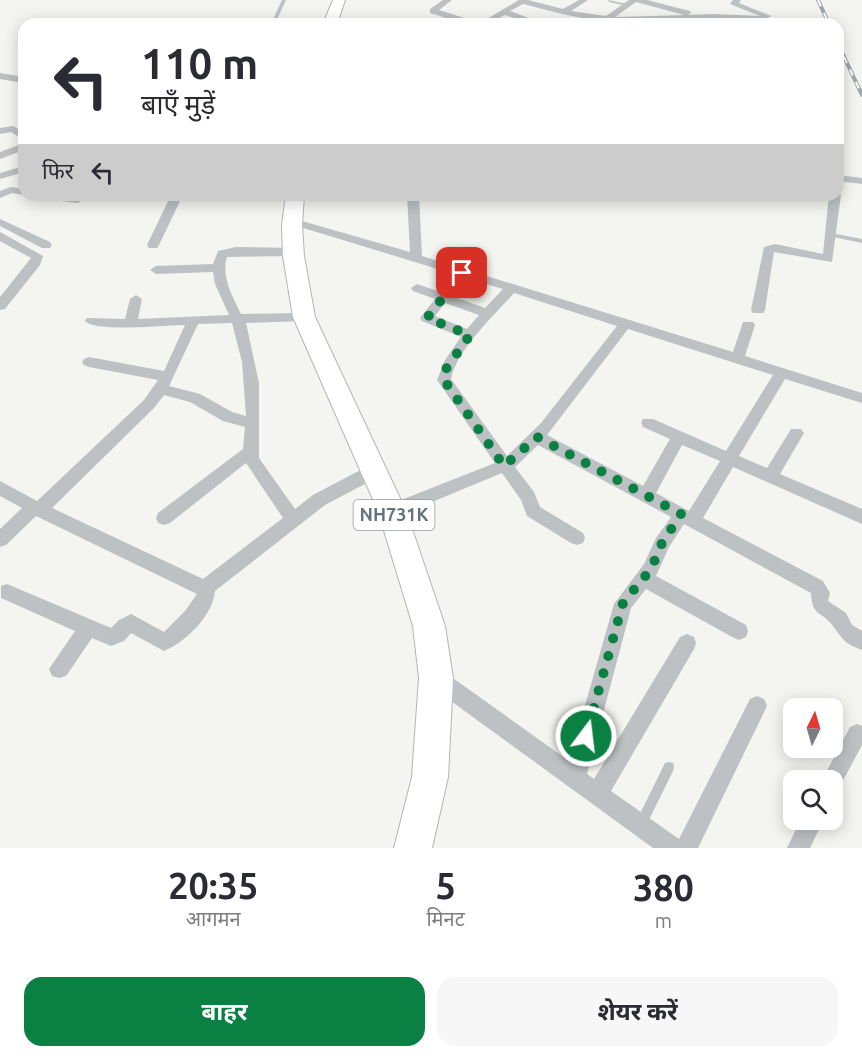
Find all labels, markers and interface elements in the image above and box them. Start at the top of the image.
text: 110 m [141,40,258,87]
icon: left [42,42,120,120]
text: बाएँ मुड़ें [141,89,215,119]
icon: left [86,156,119,189]
text: फिर [42,158,74,183]
pin [436,247,487,298]
icon: arrive [445,256,478,289]
road number: NH731K [354,500,434,530]
north arrow [783,698,843,758]
map controls [783,698,843,830]
position arrow [554,704,618,768]
button: search [783,770,843,830]
text: 20:35 [168,865,258,906]
text: 5 [435,865,456,906]
text: 380 [633,867,694,908]
text: आगमन [186,907,241,930]
text: मिनट [426,907,465,930]
text: m [655,909,672,932]
button: बाहर [24,977,425,1046]
button: शेयर करें [437,977,838,1046]

